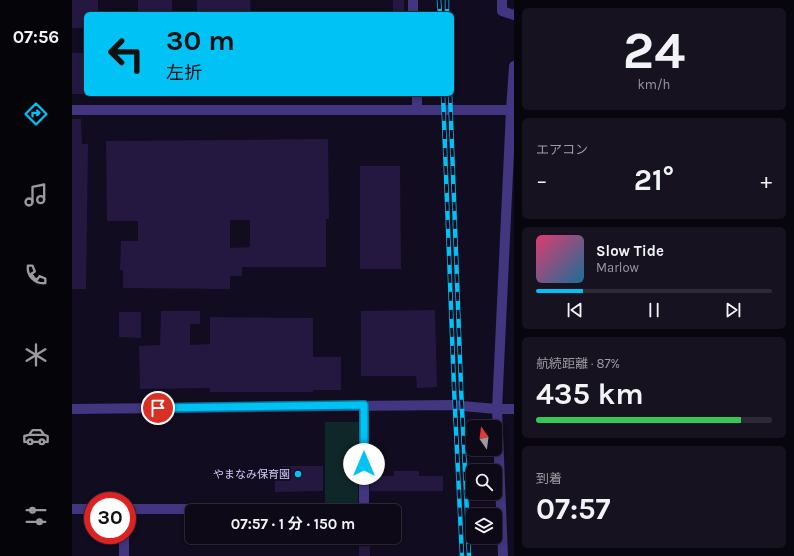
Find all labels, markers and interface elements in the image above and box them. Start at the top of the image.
text: 24 [623,20,685,81]
text: 30 m [166,24,235,57]
text: 07:56 [13,26,59,48]
icon: left [100,28,152,80]
text: 左折 [166,62,202,84]
text: km/h [638,77,670,92]
icon: directions [22,100,50,128]
text: エアコン [536,142,588,157]
text: 21° [634,162,674,198]
text: − [536,168,548,194]
text: + [760,168,772,194]
icon: music [22,181,50,209]
text: Slow Tide [596,242,664,260]
text: Marlow [596,260,639,275]
icon: phone [22,261,50,289]
icon: previous [564,299,586,321]
icon: pause [643,299,665,321]
icon: next [722,299,744,321]
icon: climate [22,341,50,369]
text: 航続距離 · 87% [536,356,620,371]
text: 435 km [536,376,644,412]
pin [141,391,175,425]
icon: arrive [147,397,169,419]
north arrow [466,420,502,456]
map controls [466,420,502,544]
icon: car [22,422,50,450]
position arrow [343,443,385,485]
button: search [466,464,502,500]
place label: やまなみ保育園 [213,468,290,481]
marker: やまなみ保育園 [293,469,303,479]
text: 到着 [536,471,562,486]
text: 07:57 [536,491,610,527]
speed limit sign: 30 [84,492,136,544]
icon: filters [22,502,50,530]
button: layers [466,508,502,544]
text: 07:57 · 1 分 · 150 m [231,515,355,533]

